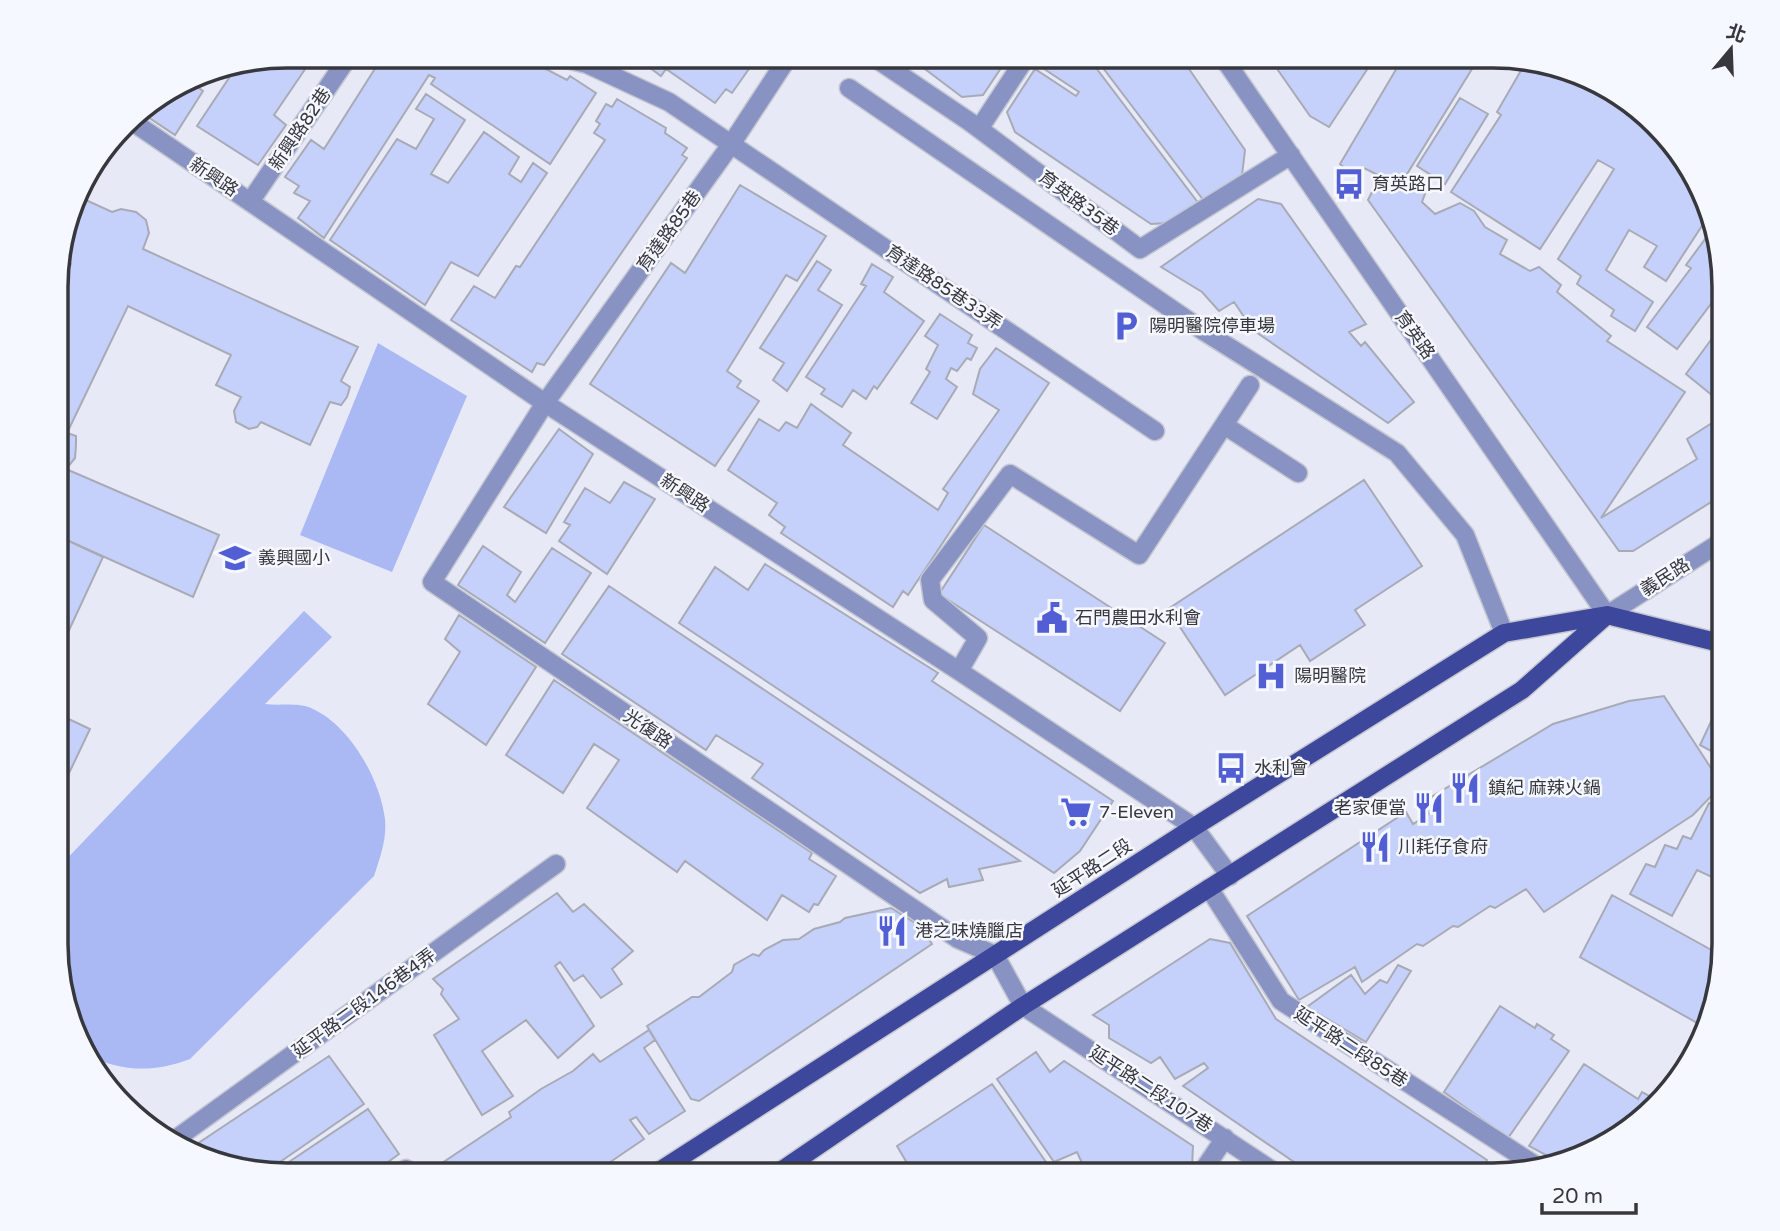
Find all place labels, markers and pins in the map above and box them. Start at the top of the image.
bus stop icon: 育英路口 [1332,167,1366,201]
place label: 育英路口 [1372,173,1444,195]
parking icon: 陽明醫院停車場 [1109,309,1143,343]
place label: 陽明醫院停車場 [1149,315,1275,337]
school or university icon: 義興國小 [218,541,252,575]
place label: 義興國小 [258,547,330,569]
public building icon: 石門農田水利會 [1035,601,1069,635]
place label: 石門農田水利會 [1075,607,1201,629]
hospital icon: 陽明醫院 [1254,659,1288,693]
place label: 陽明醫院 [1294,665,1366,687]
bus stop icon: 水利會 [1214,751,1248,785]
place label: 水利會 [1254,757,1308,779]
restaurant icon: 鎮紀 麻辣火鍋 [1448,771,1482,805]
place label: 鎮紀 麻辣火鍋 [1488,777,1601,799]
restaurant icon: 老家便當 [1412,791,1446,825]
supermarket icon: 7-Eleven [1059,795,1093,829]
place label: 老家便當 [1334,797,1406,819]
place label: 7-Eleven [1099,801,1174,823]
restaurant icon: 川耗仔食府 [1358,830,1392,864]
place label: 川耗仔食府 [1398,836,1488,858]
restaurant icon: 港之味燒臘店 [875,914,909,948]
place label: 港之味燒臘店 [915,920,1023,942]

